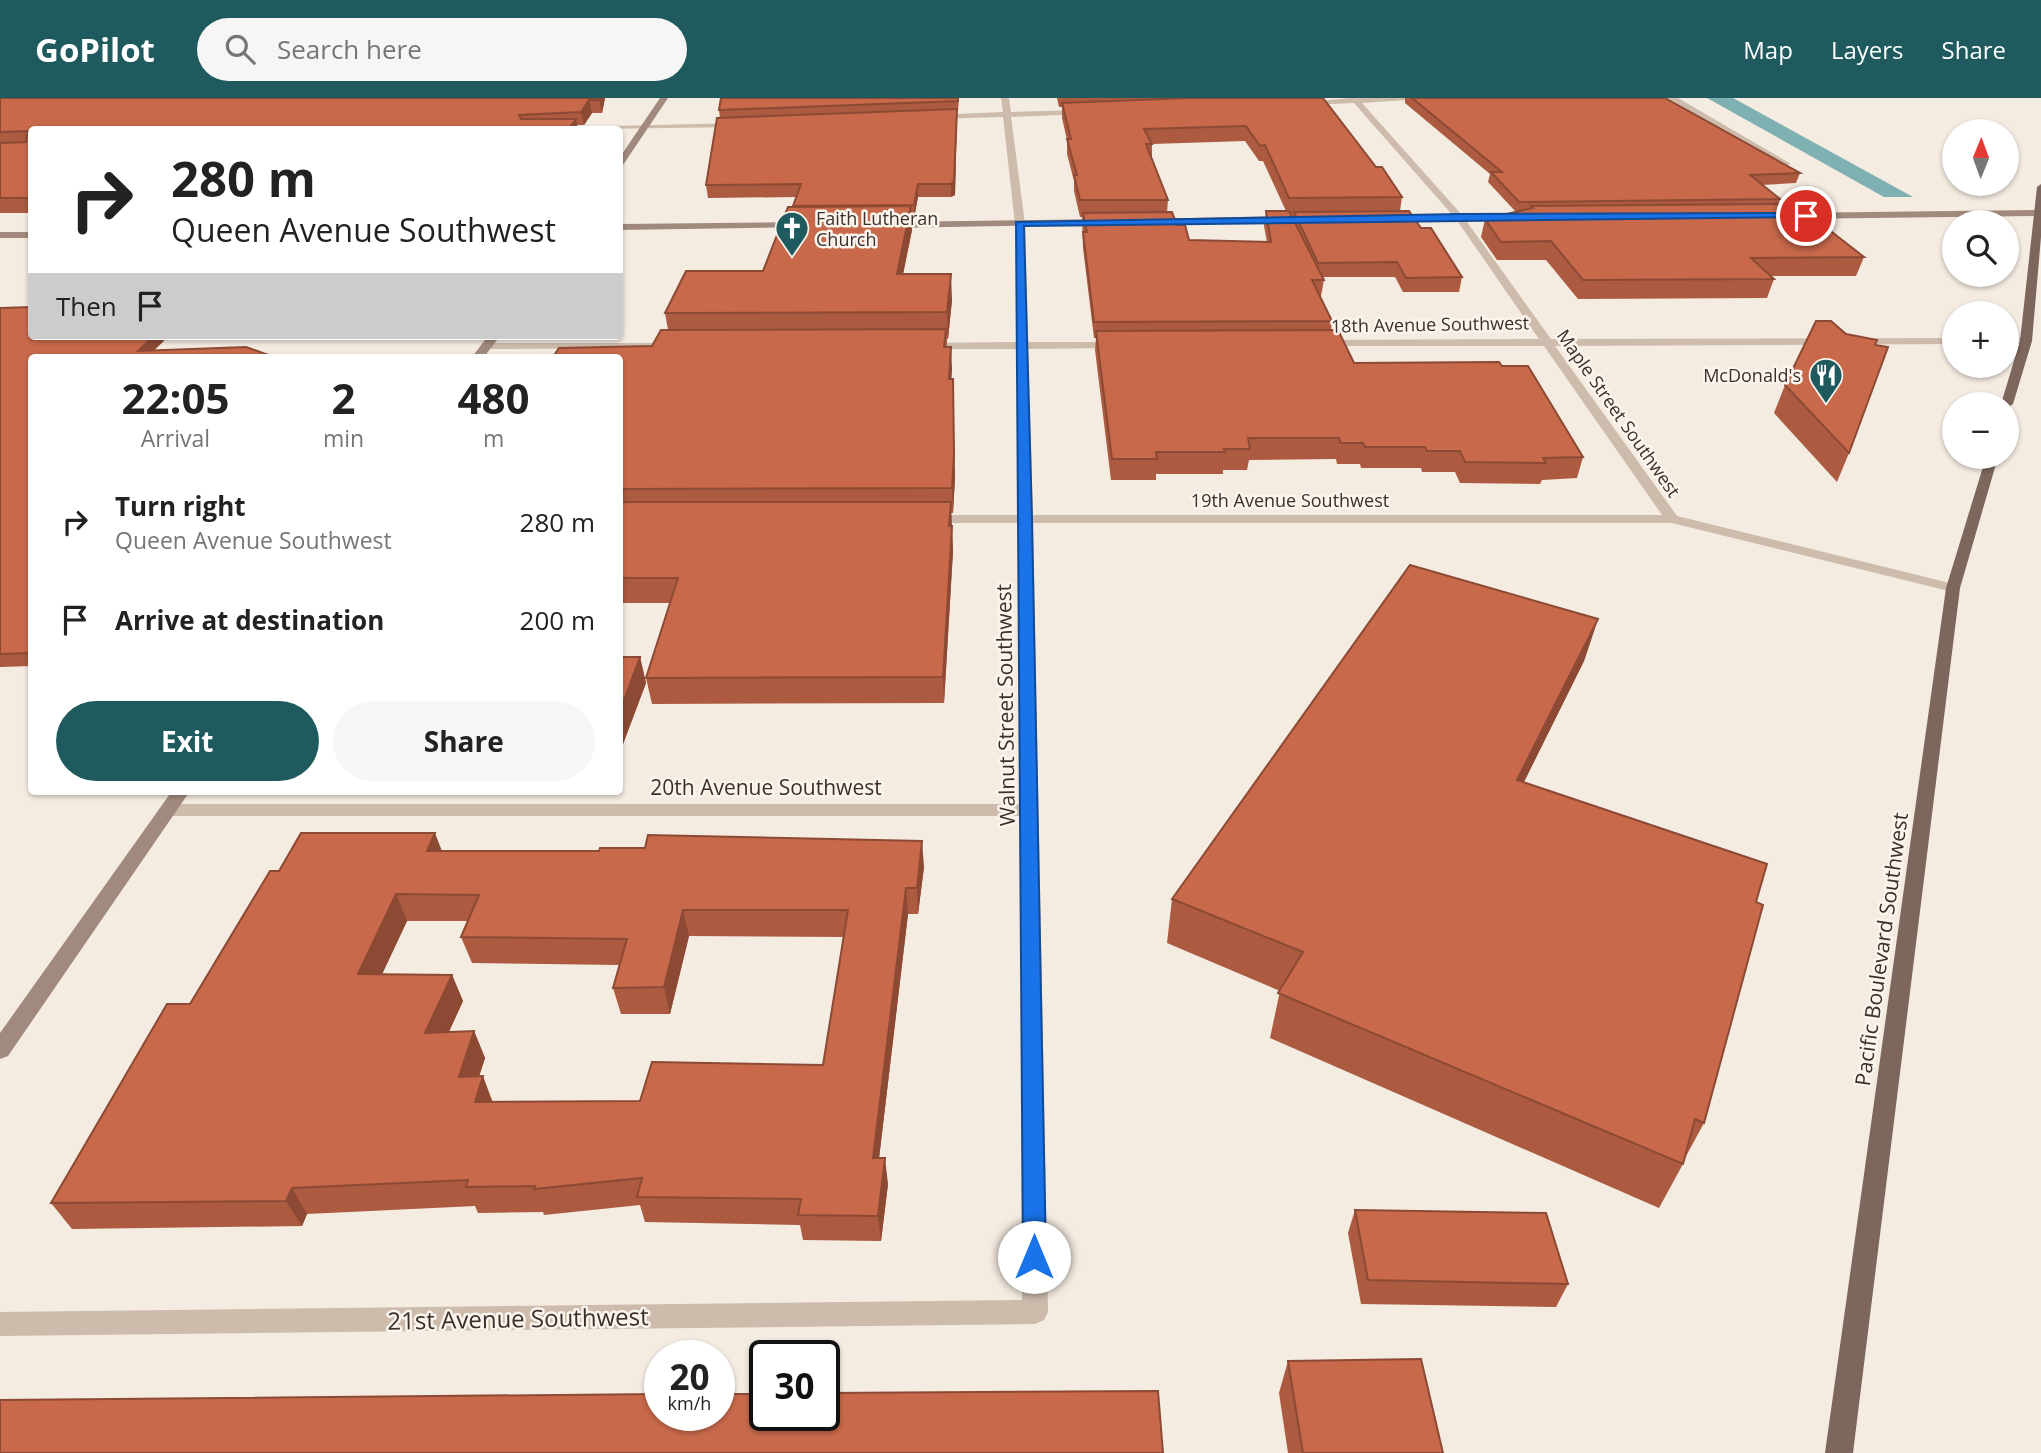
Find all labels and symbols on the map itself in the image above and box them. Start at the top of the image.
north arrow [1942,119,2020,196]
pin [1776,186,1836,246]
place label: Faith Lutheran Church [816,206,938,251]
church icon: Faith Lutheran Church [773,209,811,258]
street label: 18th Avenue Southwest [1331,310,1529,338]
street label: Maple Street Southwest [1552,324,1686,502]
restaurant icon: McDonald's [1807,356,1845,405]
place label: McDonald's [1703,363,1801,387]
street label: 19th Avenue Southwest [1191,488,1389,512]
street label: Walnut Street Southwest [989,584,1021,826]
street label: 20th Avenue Southwest [650,773,882,801]
street label: Pacific Boulevard Southwest [1848,811,1914,1087]
position arrow [997,1220,1071,1294]
street label: 21st Avenue Southwest [387,1299,649,1337]
speed limit sign: 30 [749,1340,840,1431]

